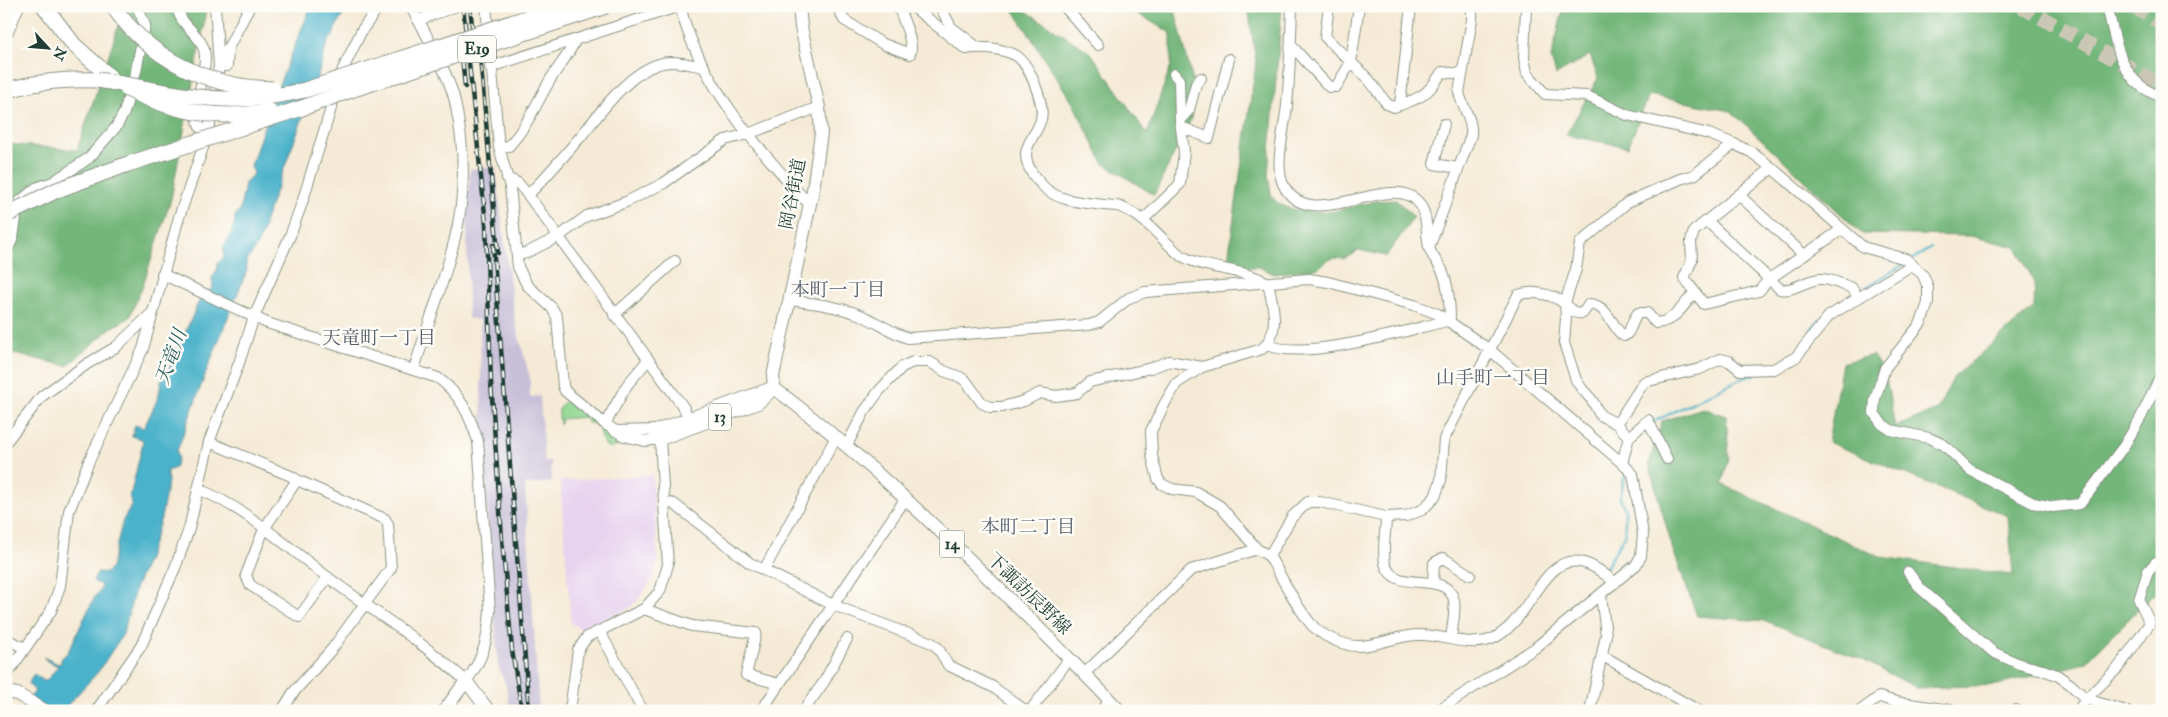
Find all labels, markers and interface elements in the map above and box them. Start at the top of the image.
north arrow [22,22,72,72]
road number: E19 [458,36,496,62]
text: N [49,43,70,63]
street label: 岡谷街道 [775,156,811,232]
district label: 本町一丁目 [790,278,886,302]
water label: 天竜川 [150,324,193,388]
district label: 天竜町一丁目 [322,326,436,350]
district label: 山手町一丁目 [1436,366,1550,390]
road number: 13 [709,404,731,431]
district label: 本町二丁目 [980,515,1076,539]
road number: 14 [940,530,964,558]
street label: 下諏訪辰野線 [982,548,1076,640]

